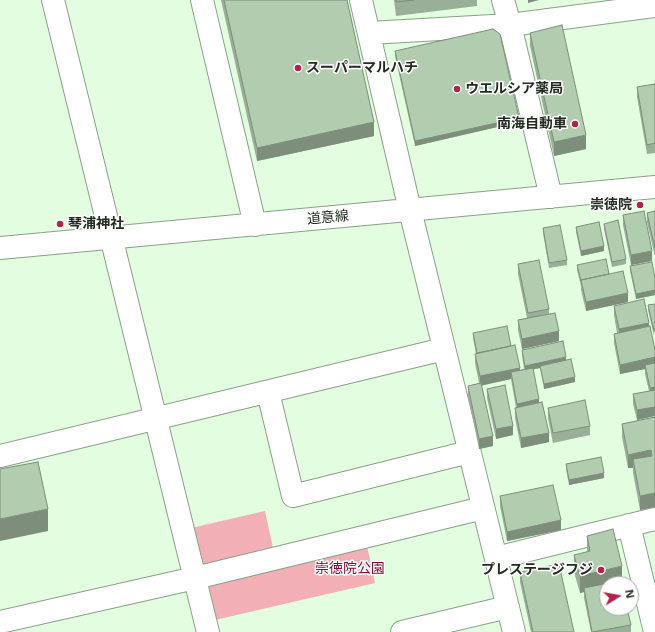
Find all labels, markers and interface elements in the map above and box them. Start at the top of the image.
place label: スーパーマルハチ [306,60,418,76]
marker: スーパーマルハチ [293,63,303,73]
place label: ウエルシア薬局 [465,81,563,97]
marker: ウエルシア薬局 [452,84,462,94]
place label: 南海自動車 [497,116,567,132]
marker: 南海自動車 [570,119,580,129]
place label: 崇徳院 [590,197,632,213]
marker: 崇徳院 [635,200,645,210]
street label: 道意線 [306,208,350,228]
place label: 琴浦神社 [68,216,124,232]
marker: 琴浦神社 [55,219,65,229]
park label: 崇徳院公園 [315,561,385,577]
place label: プレステージフジ [481,562,593,578]
marker: プレステージフジ [596,565,606,575]
north arrow [599,576,639,616]
text: N [622,588,639,600]

